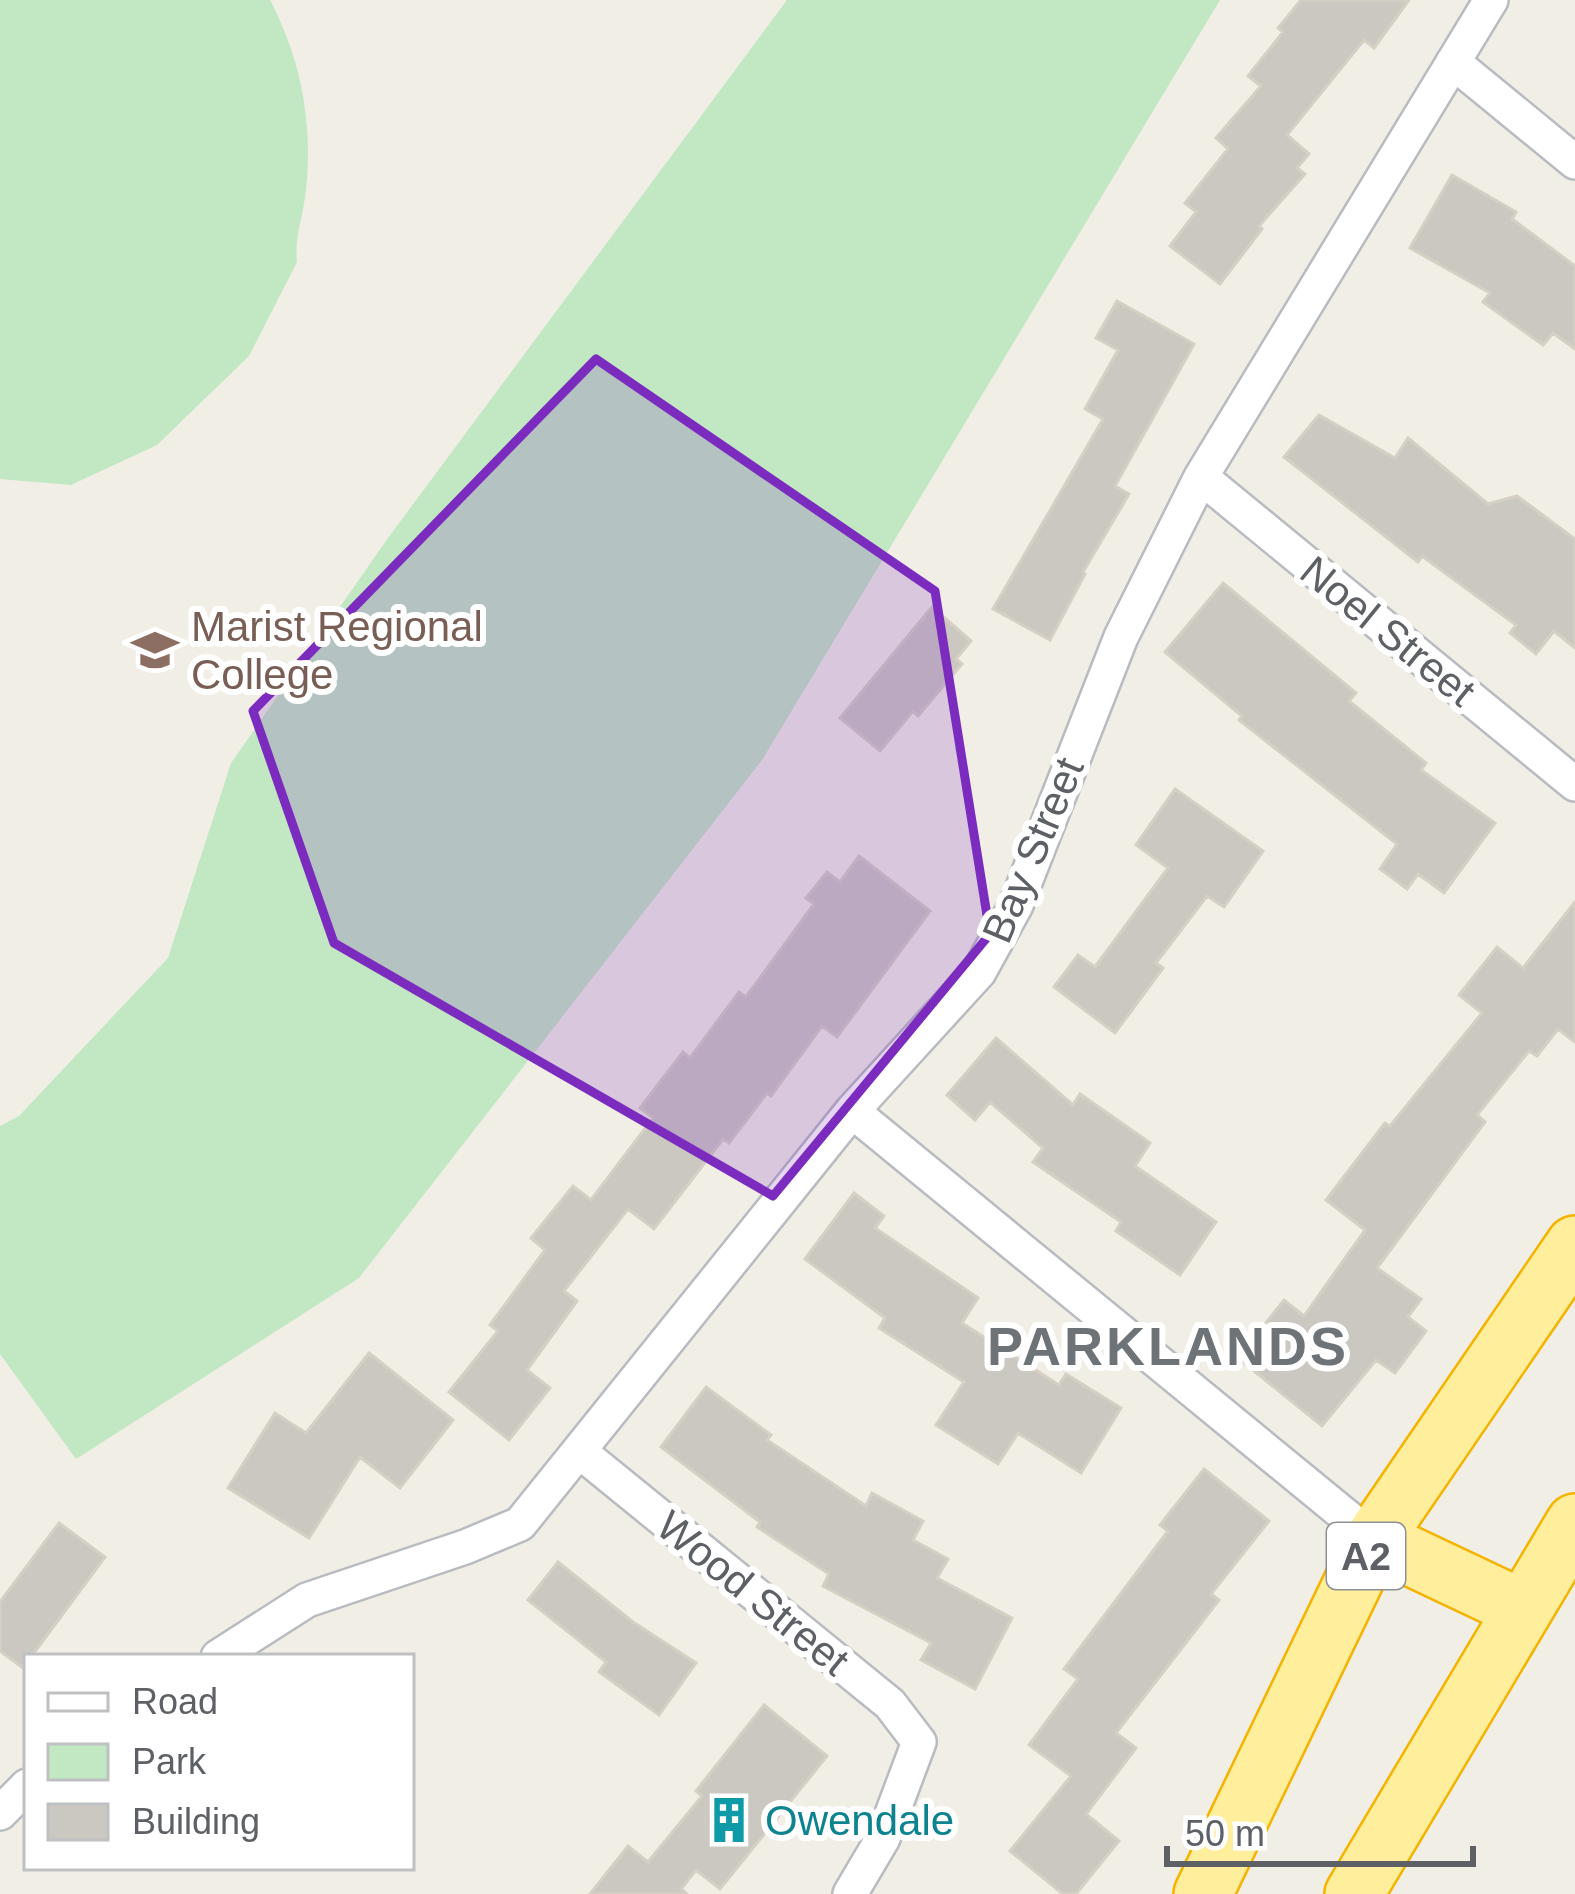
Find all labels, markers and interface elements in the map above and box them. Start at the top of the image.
street label: Noel Street [1292,547,1485,716]
place label: Marist Regional College [191,603,483,698]
school or university icon: Marist Regional College [130,625,180,675]
street label: Bay Street [973,750,1093,949]
district label: PARKLANDS [987,1316,1349,1376]
street label: Wood Street [648,1502,858,1685]
road number: A2 [1327,1523,1405,1589]
legend [24,1654,414,1870]
text: Road [132,1681,218,1722]
text: Park [132,1741,207,1782]
scale bar [1167,1792,1473,1866]
building icon: Owendale [704,1795,754,1845]
place label: Owendale [765,1797,954,1844]
text: Building [132,1801,260,1842]
text: 50 m [1185,1813,1265,1854]

